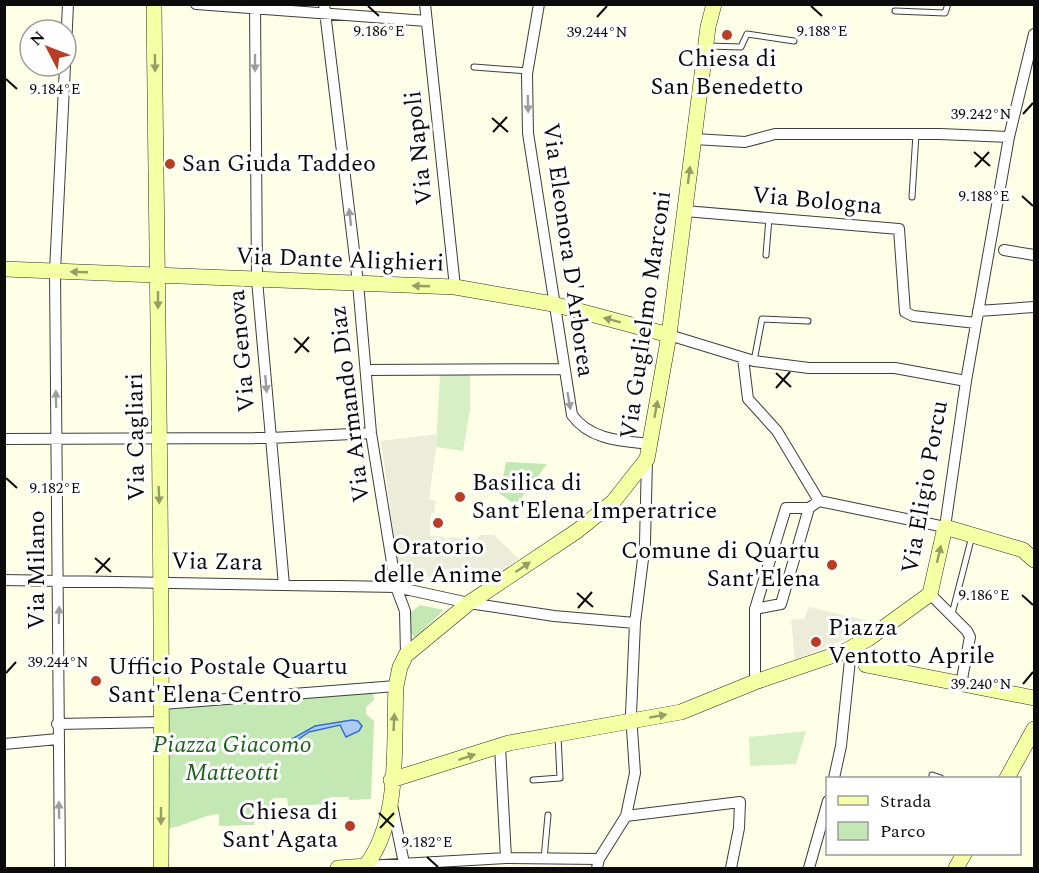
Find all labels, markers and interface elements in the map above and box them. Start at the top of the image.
north arrow [18,18,78,78]
text: 9.186°E [353,20,405,43]
text: 9.188°E [796,20,848,43]
text: 39.244°N [567,21,627,44]
text: N [24,26,51,52]
marker: Chiesa di San Benedetto [720,28,734,42]
place label: Chiesa di San Benedetto [650,41,804,105]
one-way arrow [150,53,160,72]
one-way arrow [250,53,260,72]
text: 9.184°E [29,78,81,101]
street label: Via Napoli [395,89,443,207]
one-way arrow [523,95,533,114]
text: 39.242°N [951,103,1011,126]
street label: Via Eleonora D'Arborea [532,121,604,380]
place label: San Giuda Taddeo [182,146,376,182]
marker: San Giuda Taddeo [163,157,177,171]
one-way arrow [685,165,694,184]
street label: Via Bologna [750,177,884,225]
text: 9.188°E [958,185,1010,208]
street label: Via Guglielmo Marconi [611,188,681,442]
one-way arrow [345,207,354,226]
street label: Via Dante Alighieri [235,238,445,282]
one-way arrow [69,268,88,277]
one-way arrow [411,281,430,290]
street label: Via Genova [219,288,265,414]
one-way arrow [153,290,163,309]
street label: Via Armando Diaz [320,303,380,505]
one-way arrow [603,315,621,324]
street label: Via Cagliari [117,373,155,501]
one-way arrow [261,374,271,393]
one-way arrow [51,390,61,409]
one-way arrow [565,392,574,411]
street label: Via Eligio Porcu [892,398,958,576]
one-way arrow [652,400,661,419]
place label: Basilica di Sant'Elena Imperatrice [472,465,717,529]
text: 9.182°E [29,477,81,500]
one-way arrow [155,485,164,504]
marker: Basilica di Sant'Elena Imperatrice [453,490,467,504]
street label: Via Milano [19,510,55,630]
marker: Oratorio delle Anime [431,516,445,530]
place label: Oratorio delle Anime [374,529,502,593]
place label: Comune di Quartu Sant'Elena [621,533,820,597]
street label: Via Zara [171,543,263,581]
one-way arrow [934,545,944,563]
marker: Comune di Quartu Sant'Elena [825,558,839,572]
one-way arrow [515,561,531,573]
text: 9.186°E [958,584,1010,607]
one-way arrow [54,606,64,625]
place label: Piazza Ventotto Aprile [828,610,995,674]
marker: Piazza Ventotto Aprile [809,635,823,649]
place label: Ufficio Postale Quartu Sant'Elena Centro [108,649,348,713]
text: 39.244°N [28,651,88,674]
text: 39.240°N [951,673,1011,696]
marker: Ufficio Postale Quartu Sant'Elena Centro [89,674,103,688]
one-way arrow [648,711,667,720]
one-way arrow [390,712,399,731]
park label: Piazza Giacomo Matteotti [152,727,312,791]
one-way arrow [458,751,476,761]
legend [826,777,1021,855]
text: Strada [880,788,931,815]
place label: Chiesa di Sant'Agata [222,794,338,858]
one-way arrow [54,801,64,820]
one-way arrow [157,806,166,825]
text: Parco [880,818,925,845]
marker: Chiesa di Sant'Agata [343,819,357,833]
text: 9.182°E [401,831,453,854]

